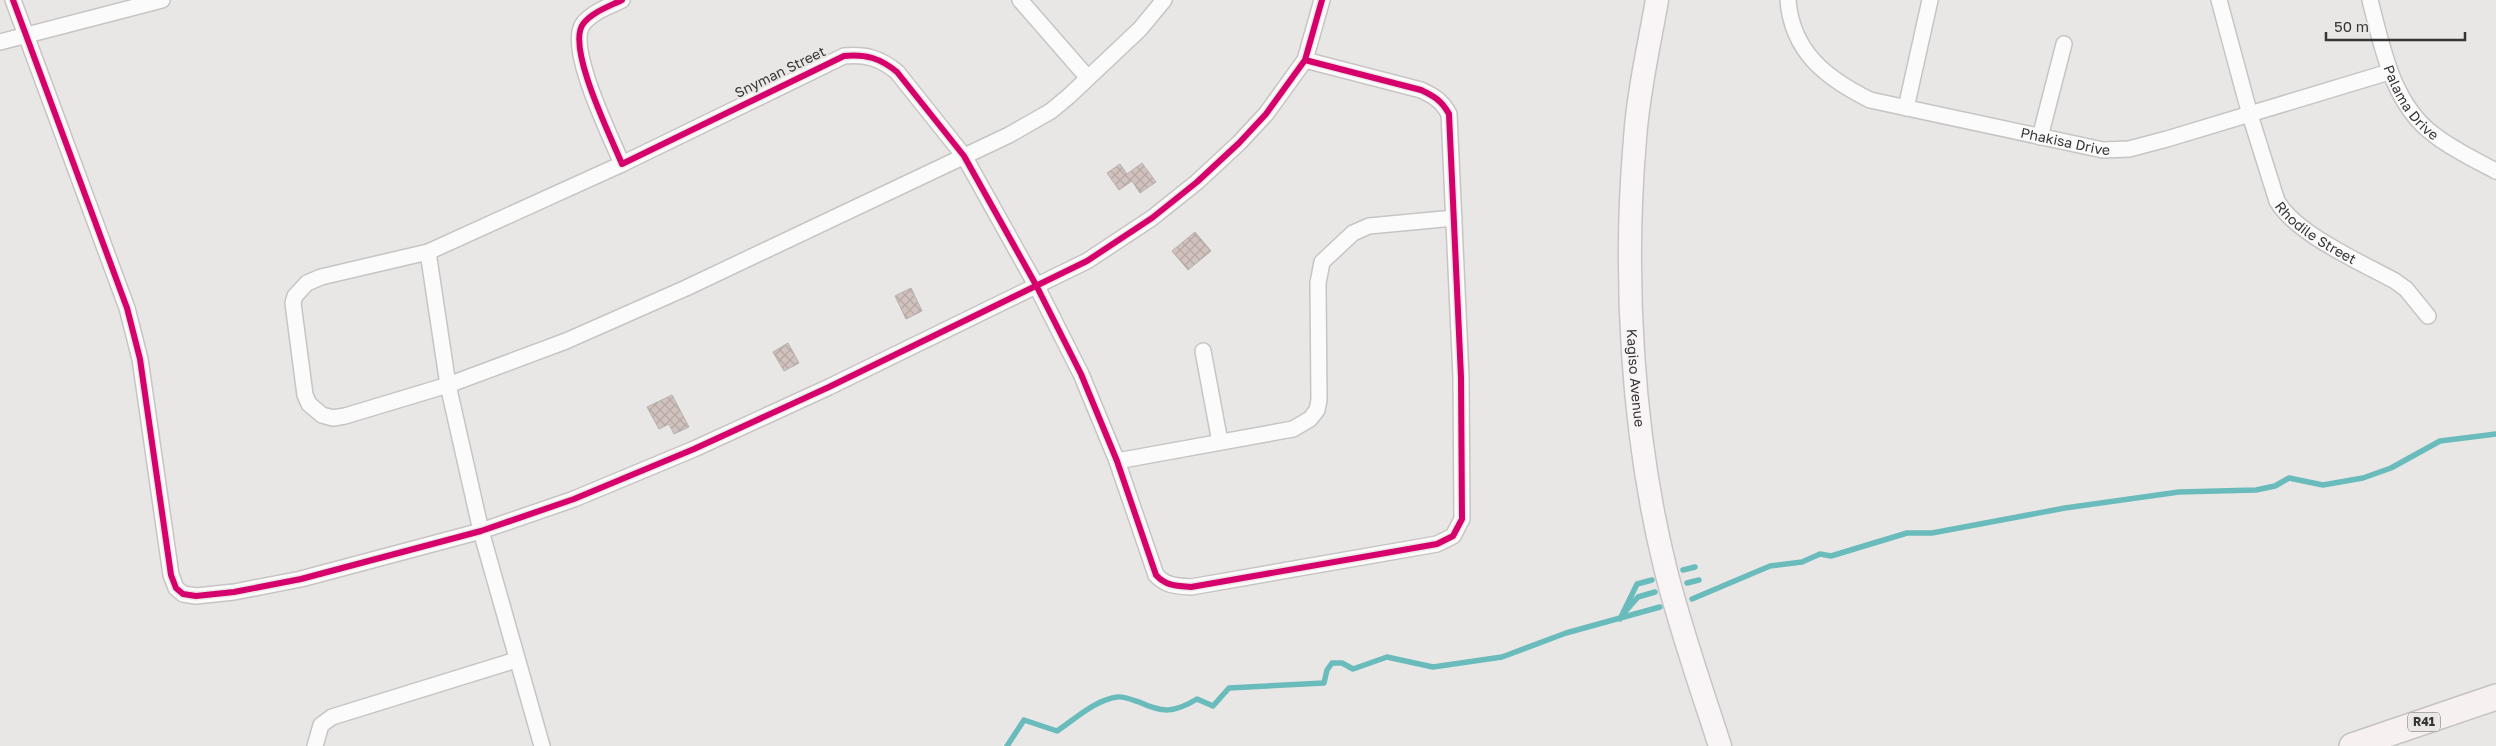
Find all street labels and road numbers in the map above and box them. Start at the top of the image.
street label: Snyman Street [732,42,828,101]
street label: Palama Drive [2381,62,2442,143]
street label: Phakisa Drive [2019,124,2110,158]
street label: Rhodile Street [2272,198,2359,267]
street label: Kagiso Avenue [1624,328,1649,428]
road number: R41 [2408,712,2440,732]

